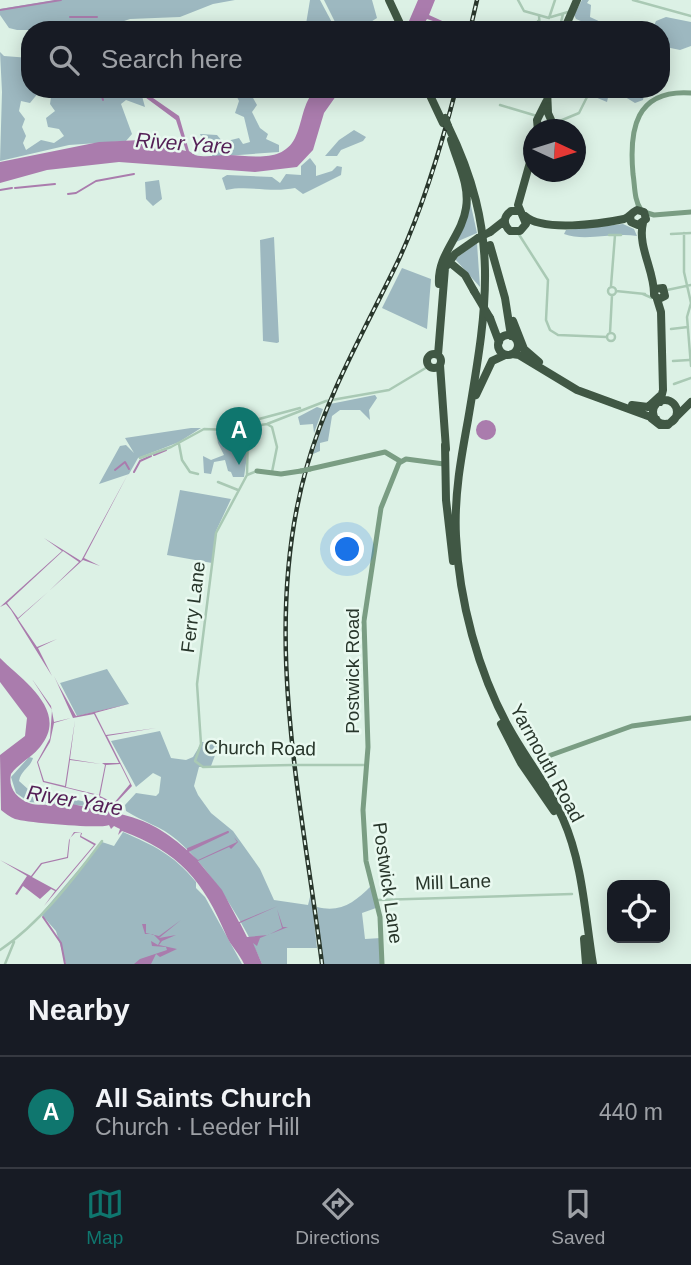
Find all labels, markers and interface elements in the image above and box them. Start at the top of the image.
search box [21,21,670,98]
icon: search [45,41,83,79]
text: Search here [101,44,243,74]
north arrow [523,119,586,182]
water label: River Yare [135,128,233,158]
pin: A [216,407,262,465]
your location [330,532,364,566]
street label: Ferry Lane [177,560,209,654]
street label: Postwick Road [342,608,363,734]
street label: Yarmouth Road [506,700,588,826]
street label: Church Road [204,737,316,759]
water label: River Yare [25,780,125,820]
street label: Postwick Lane [369,821,407,945]
street label: Mill Lane [415,870,491,894]
map controls [607,880,670,943]
button: locate [607,880,670,943]
text: Nearby [28,993,130,1026]
text: All Saints Church [95,1083,312,1113]
text: A [43,1099,59,1125]
text: 440 m [599,1099,663,1125]
text: Church · Leeder Hill [95,1114,300,1140]
tab: Map [86,1185,124,1249]
tab: Directions [295,1185,380,1249]
tab: Saved [551,1185,605,1249]

